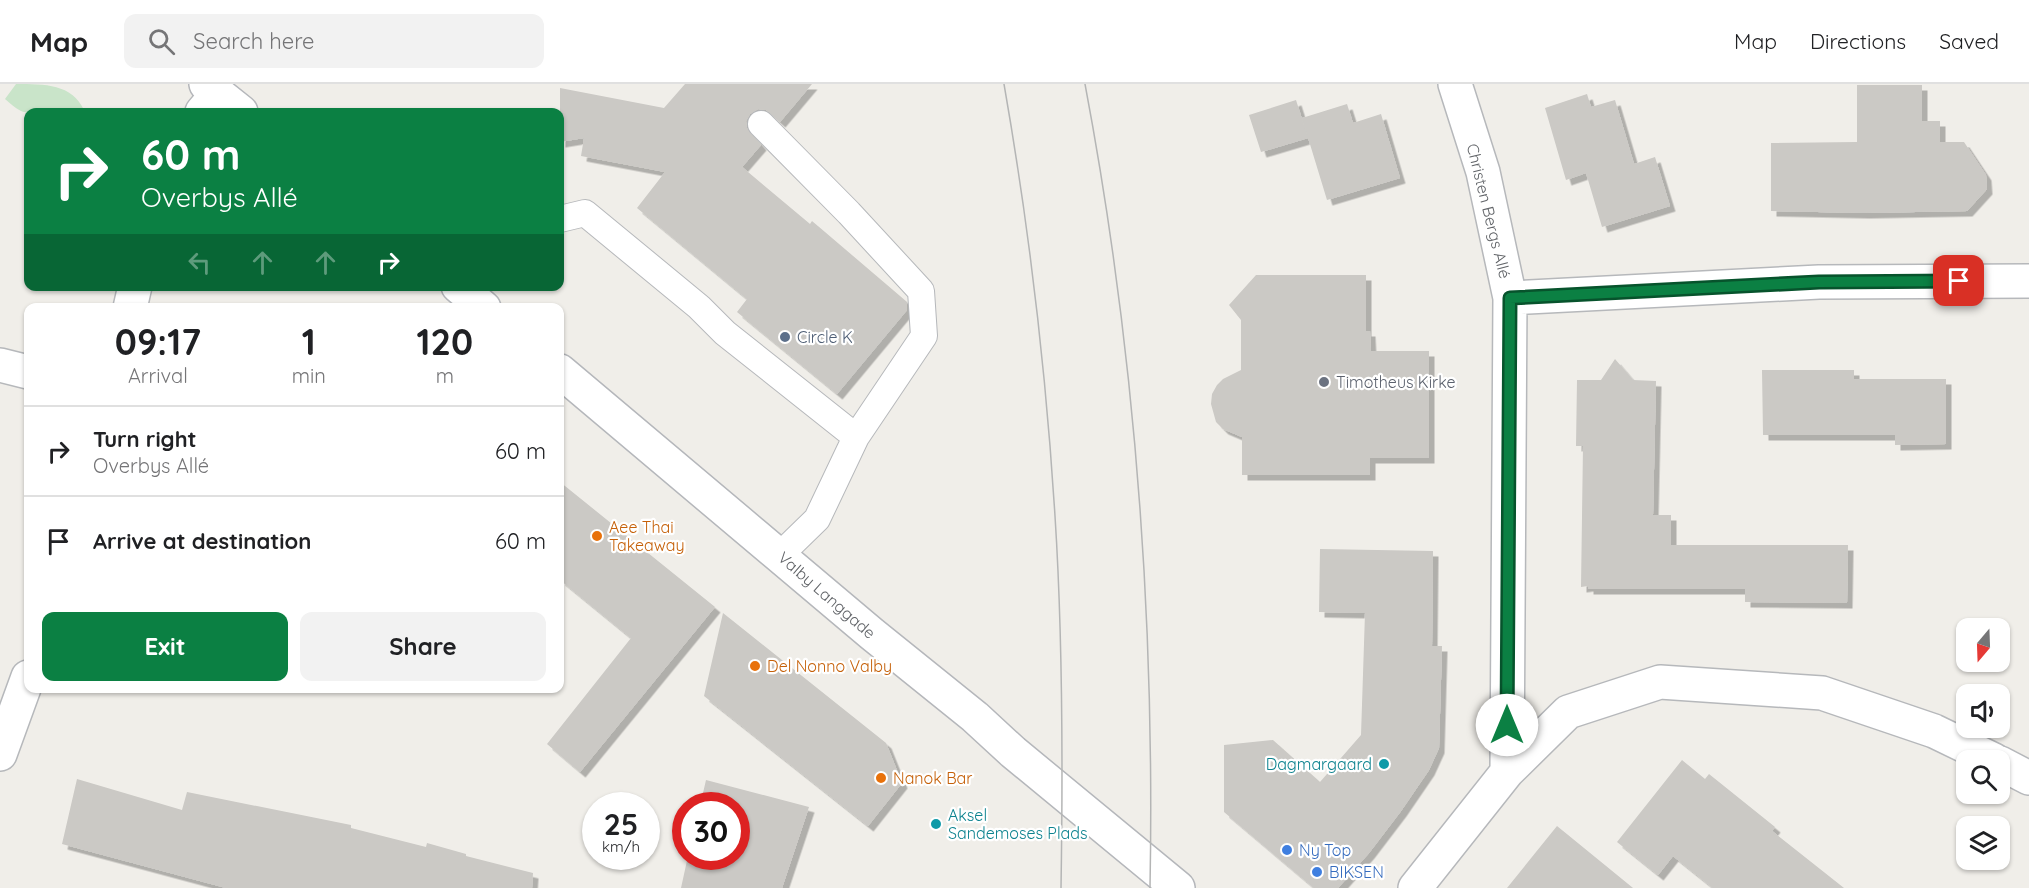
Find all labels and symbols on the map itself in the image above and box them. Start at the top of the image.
street label: Christen Bergs Allé [1463,141,1515,281]
pin [1933,255,1984,306]
place label: Circle K [797,327,853,347]
marker: Circle K [778,330,792,344]
place label: Timotheus Kirke [1336,372,1456,392]
marker: Timotheus Kirke [1317,375,1331,389]
place label: Aee Thai Takeaway [609,517,685,555]
marker: Aee Thai Takeaway [590,529,604,543]
street label: Valby Langgade [774,547,880,643]
north arrow [1956,618,2010,672]
place label: Del Nonno Valby [767,656,892,676]
marker: Del Nonno Valby [748,659,762,673]
position arrow [1475,693,1539,757]
place label: Dagmargaard [1266,754,1372,774]
marker: Dagmargaard [1377,757,1391,771]
place label: Nanok Bar [893,768,972,788]
marker: Nanok Bar [874,771,888,785]
speed limit sign: 30 [672,792,750,870]
place label: Aksel Sandemoses Plads [948,805,1087,843]
marker: Aksel Sandemoses Plads [929,817,943,831]
place label: Ny Top [1299,840,1351,860]
marker: Ny Top [1280,843,1294,857]
place label: BIKSEN [1329,862,1384,882]
marker: BIKSEN [1310,865,1324,879]

